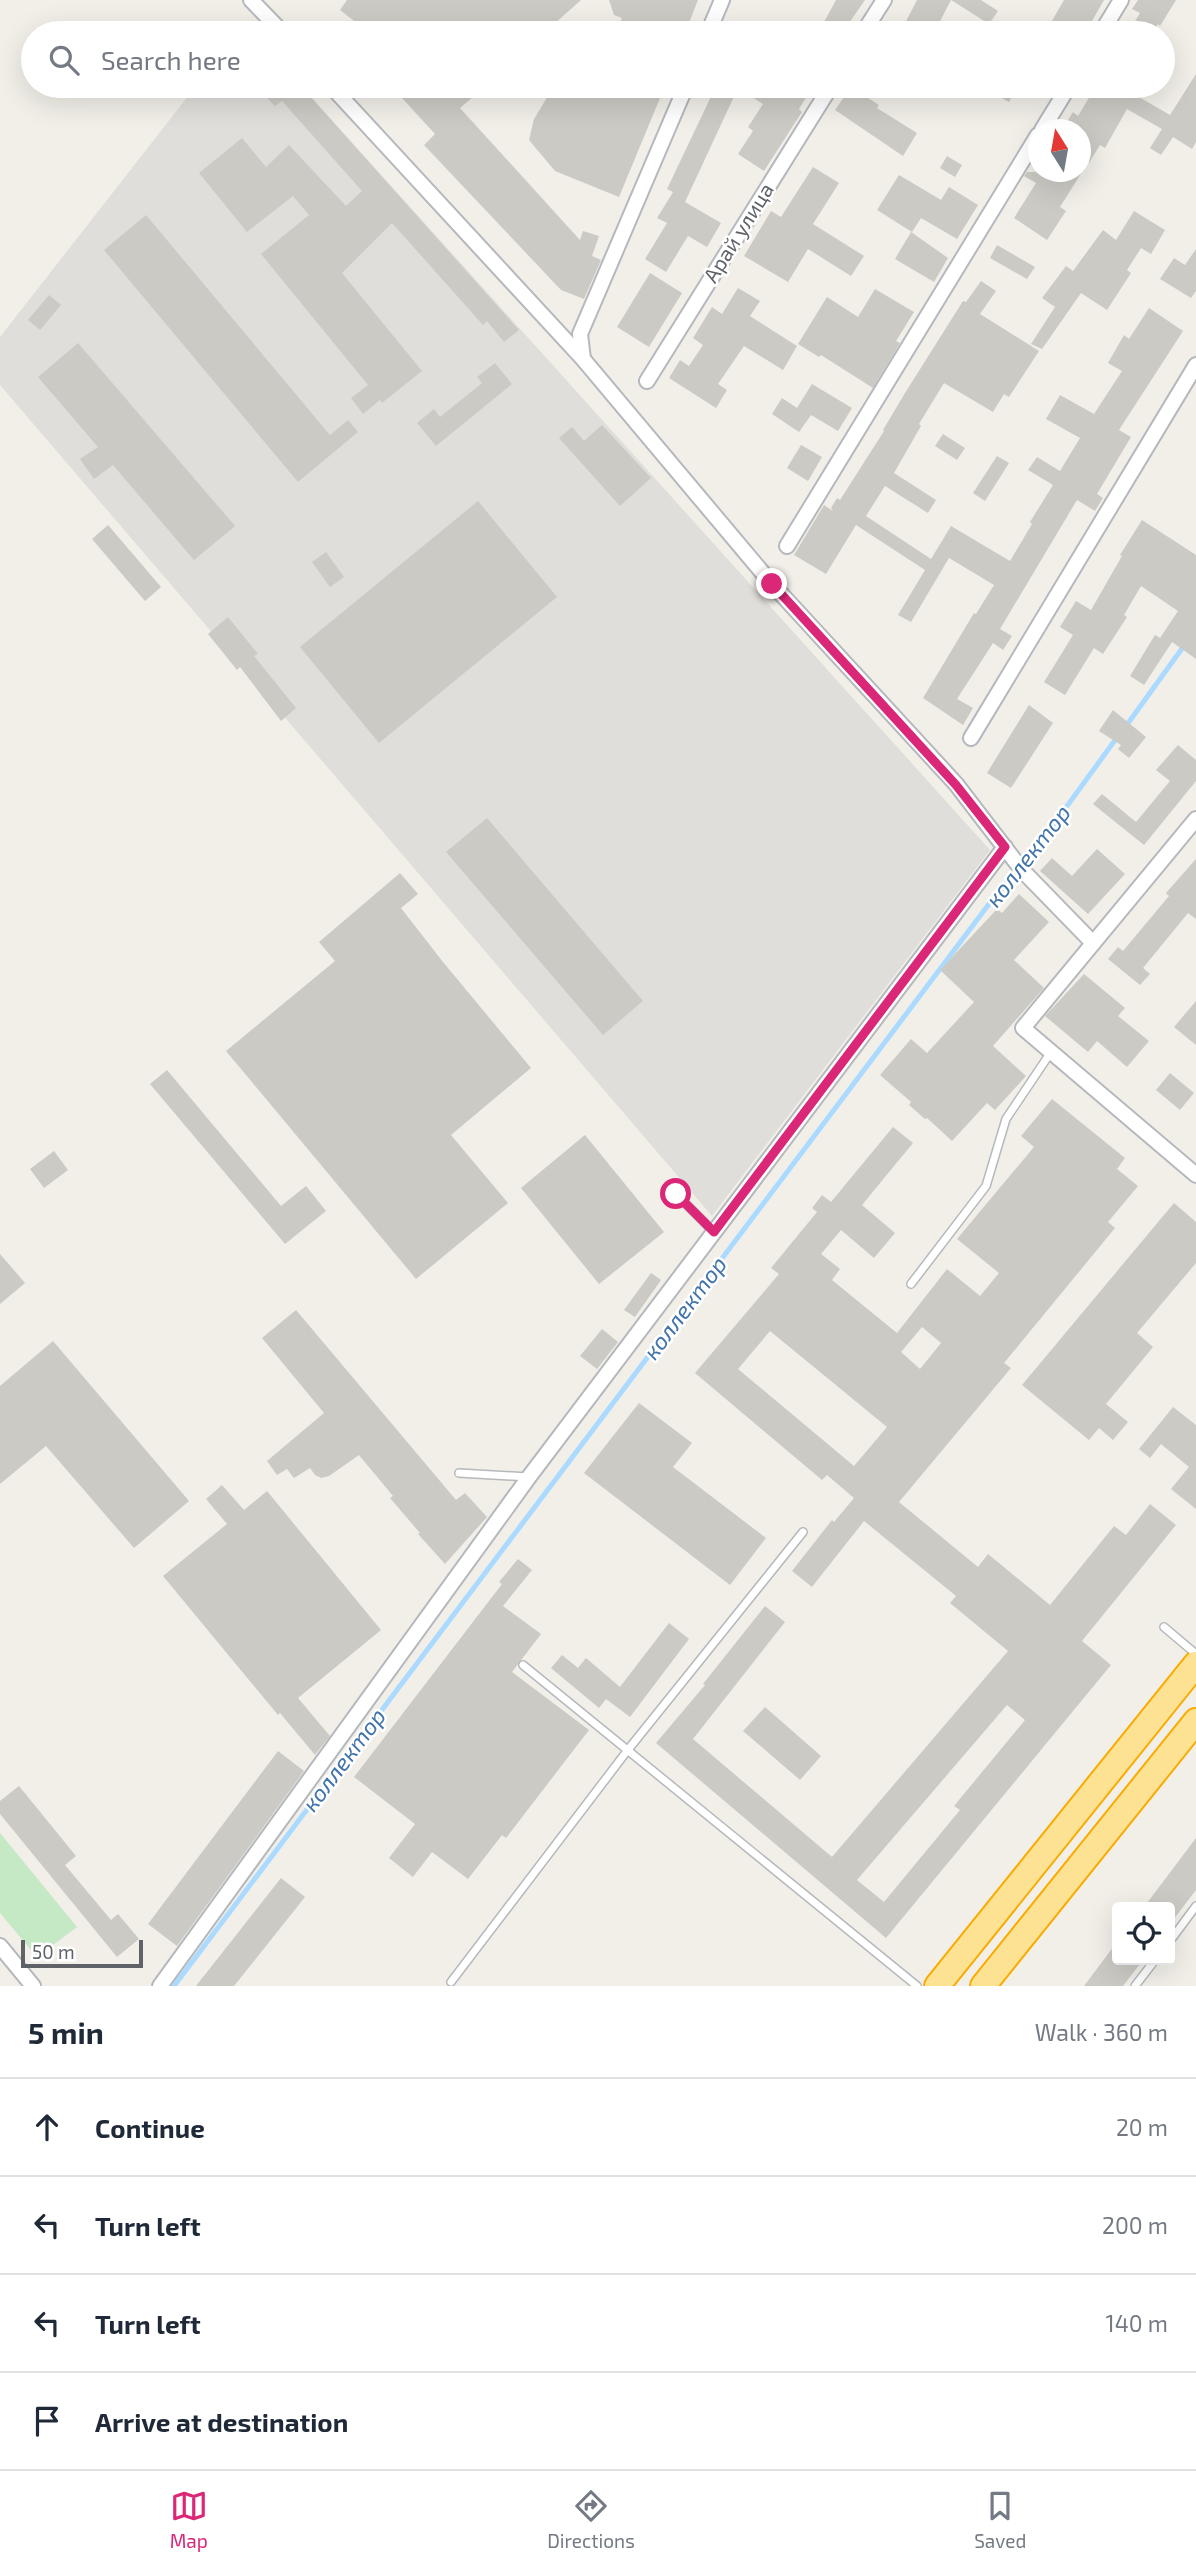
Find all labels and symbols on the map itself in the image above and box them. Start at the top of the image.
north arrow [1028,119,1091,182]
street label: Арай улица [697,178,779,287]
route end [756,568,787,599]
water label: коллектор [979,799,1076,912]
route start [660,1178,691,1209]
water label: коллектор [636,1250,732,1365]
water label: коллектор [295,1702,391,1817]
scale bar [21,1937,144,1969]

